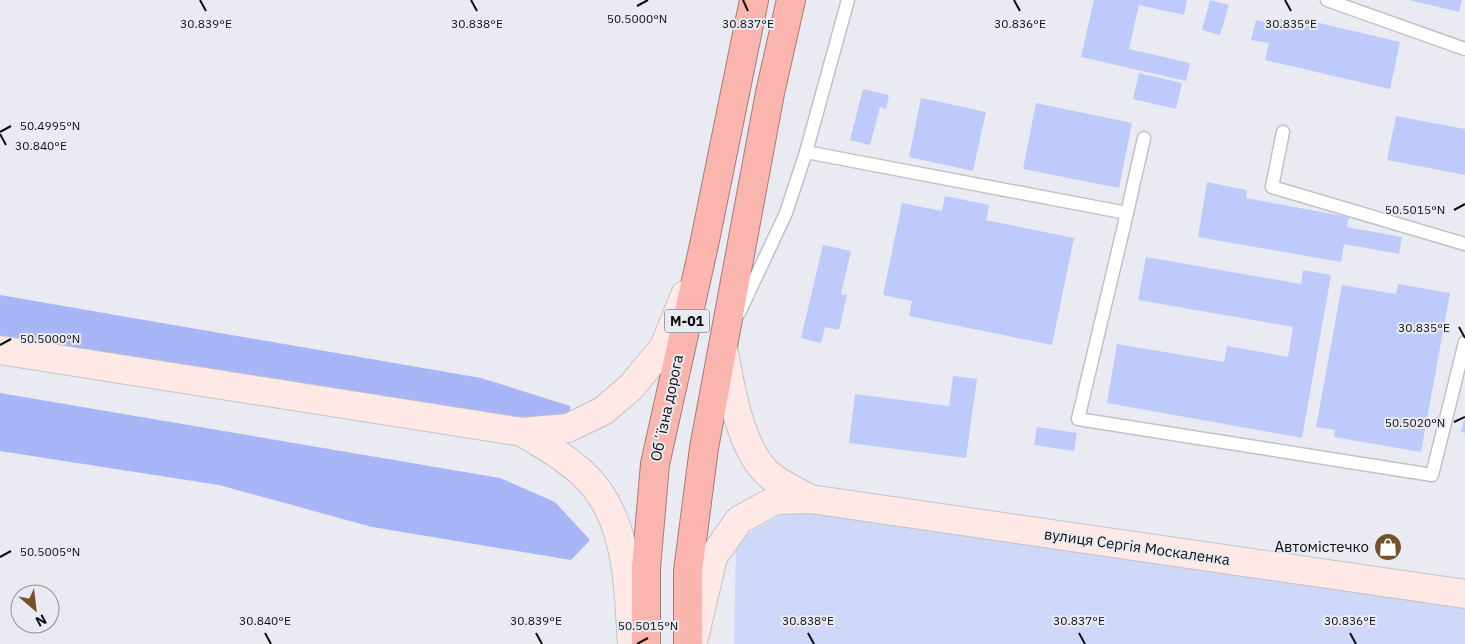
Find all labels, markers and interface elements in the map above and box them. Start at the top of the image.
text: 50.5000°N [607,11,667,26]
text: 30.839°E [180,16,232,31]
text: 30.838°E [451,16,503,31]
text: 30.837°E [722,16,774,31]
text: 30.836°E [994,16,1046,31]
text: 30.835°E [1265,16,1317,31]
text: 50.4995°N [20,118,80,133]
text: 30.840°E [15,138,67,153]
text: 50.5015°N [1385,202,1445,217]
road number: М-01 [664,310,710,332]
text: 30.835°E [1398,320,1450,335]
text: 50.5000°N [20,331,80,346]
street label: Обʼїзна дорога [646,353,687,463]
text: 50.5020°N [1385,415,1445,430]
street label: вулиця Сергія Москаленка [1043,524,1231,569]
shop icon: Автомістечко [1373,532,1403,562]
place label: Автомістечко [1275,537,1369,556]
text: 50.5005°N [20,544,80,559]
north arrow [10,584,60,634]
text: N [32,610,50,631]
text: 30.840°E [239,613,291,628]
text: 30.839°E [510,613,562,628]
text: 30.838°E [782,613,834,628]
text: 30.837°E [1053,613,1105,628]
text: 30.836°E [1324,613,1376,628]
text: 50.5015°N [618,618,678,633]

